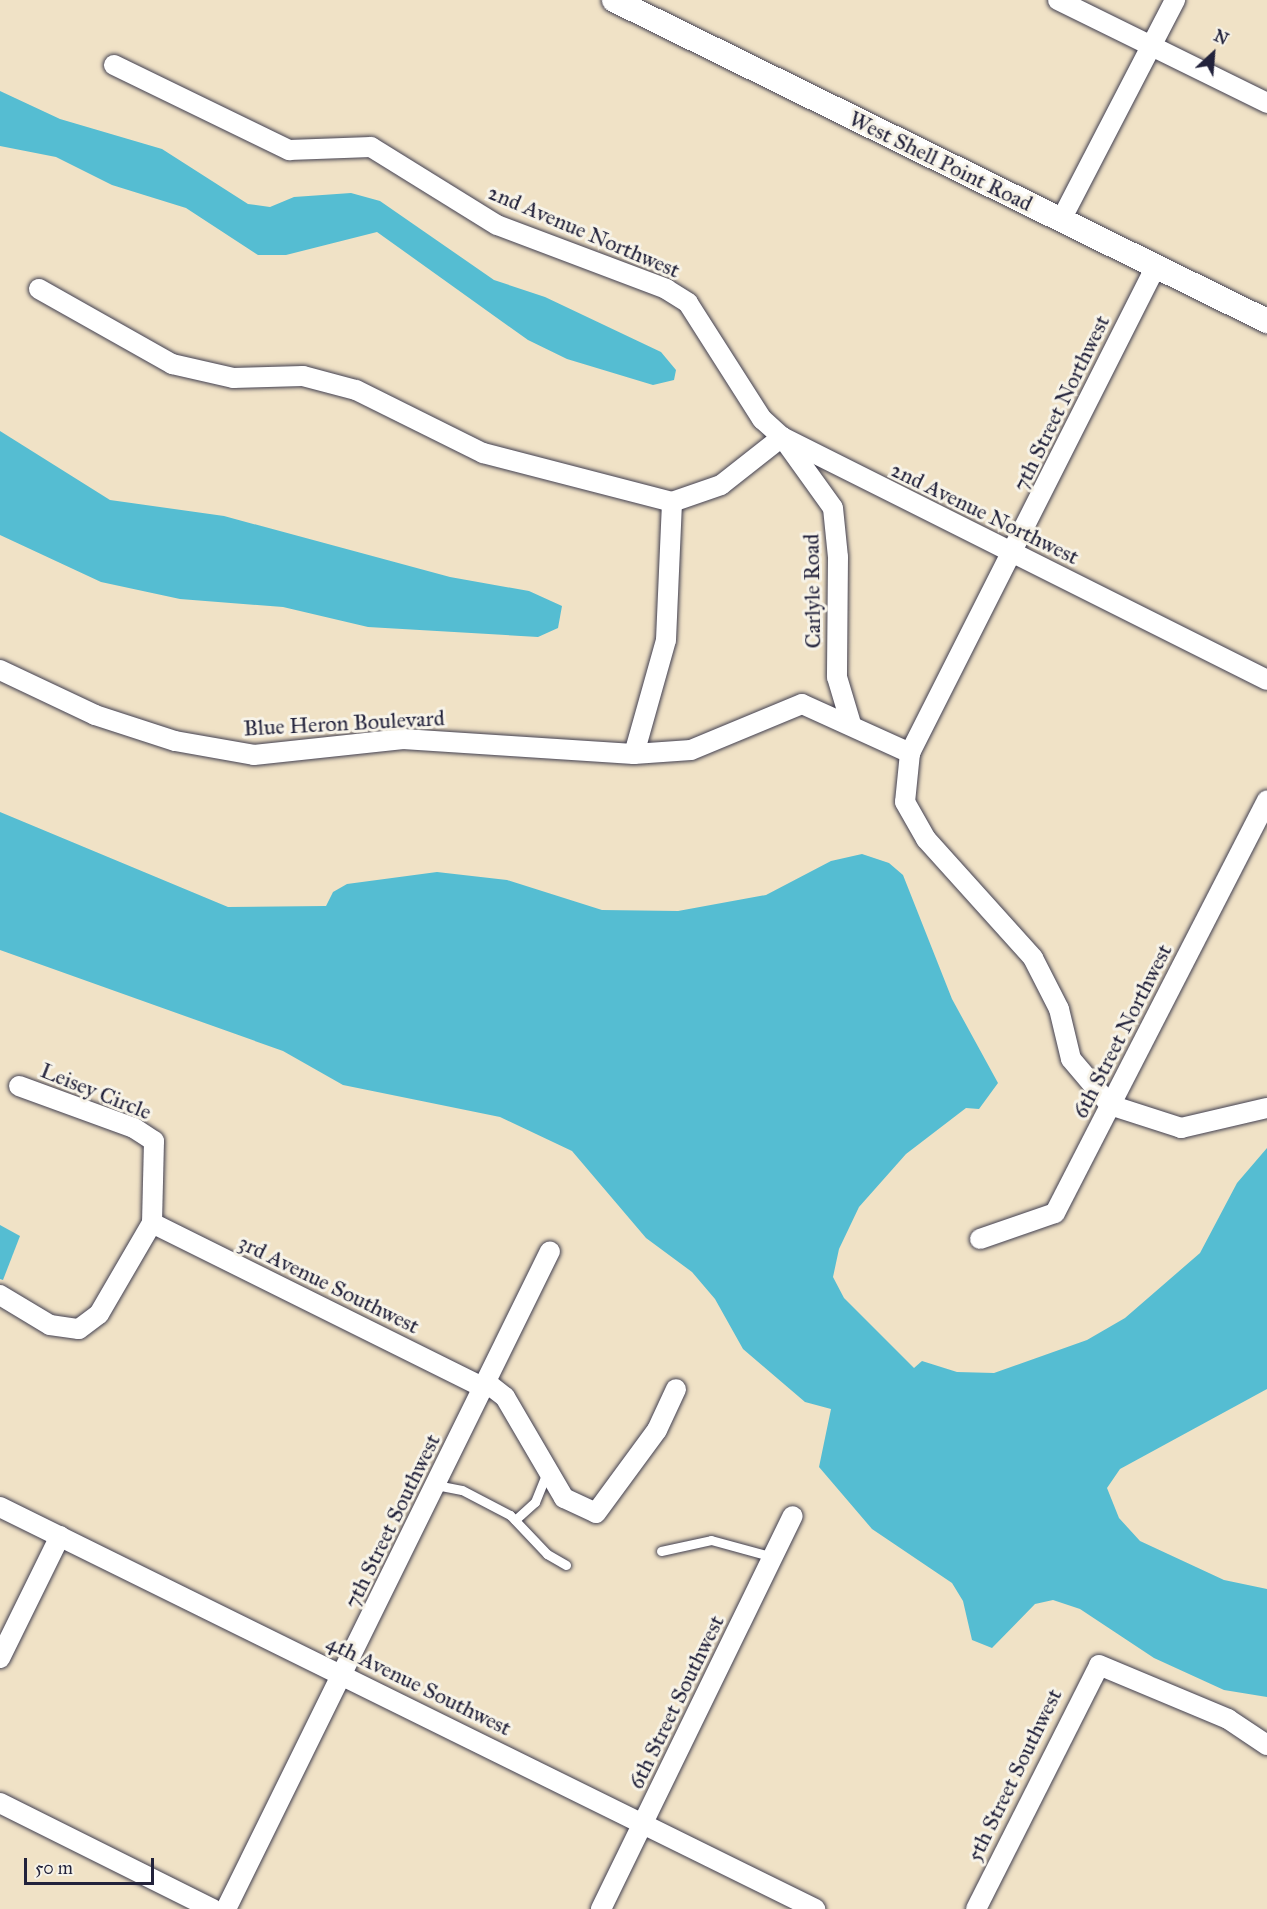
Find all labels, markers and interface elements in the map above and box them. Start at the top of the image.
north arrow [1183,24,1243,84]
text: N [1211,26,1231,49]
street label: West Shell Point Road [845,105,1037,217]
street label: 2nd Avenue Northwest [484,179,684,283]
street label: 7th Street Northwest [1007,311,1115,495]
street label: 2nd Avenue Northwest [887,456,1083,570]
street label: Carlyle Road [798,533,826,649]
street label: Blue Heron Boulevard [243,705,445,741]
street label: 6th Street Northwest [1067,939,1177,1123]
street label: Leisey Circle [37,1057,155,1125]
street label: 3rd Avenue Southwest [234,1229,424,1339]
street label: 7th Street Southwest [338,1430,446,1612]
street label: 6th Street Southwest [622,1611,730,1793]
street label: 4th Avenue Southwest [322,1629,516,1741]
street label: 5th Street Southwest [961,1684,1067,1866]
scale bar [27,1846,158,1884]
text: 50 m [35,1857,73,1879]

